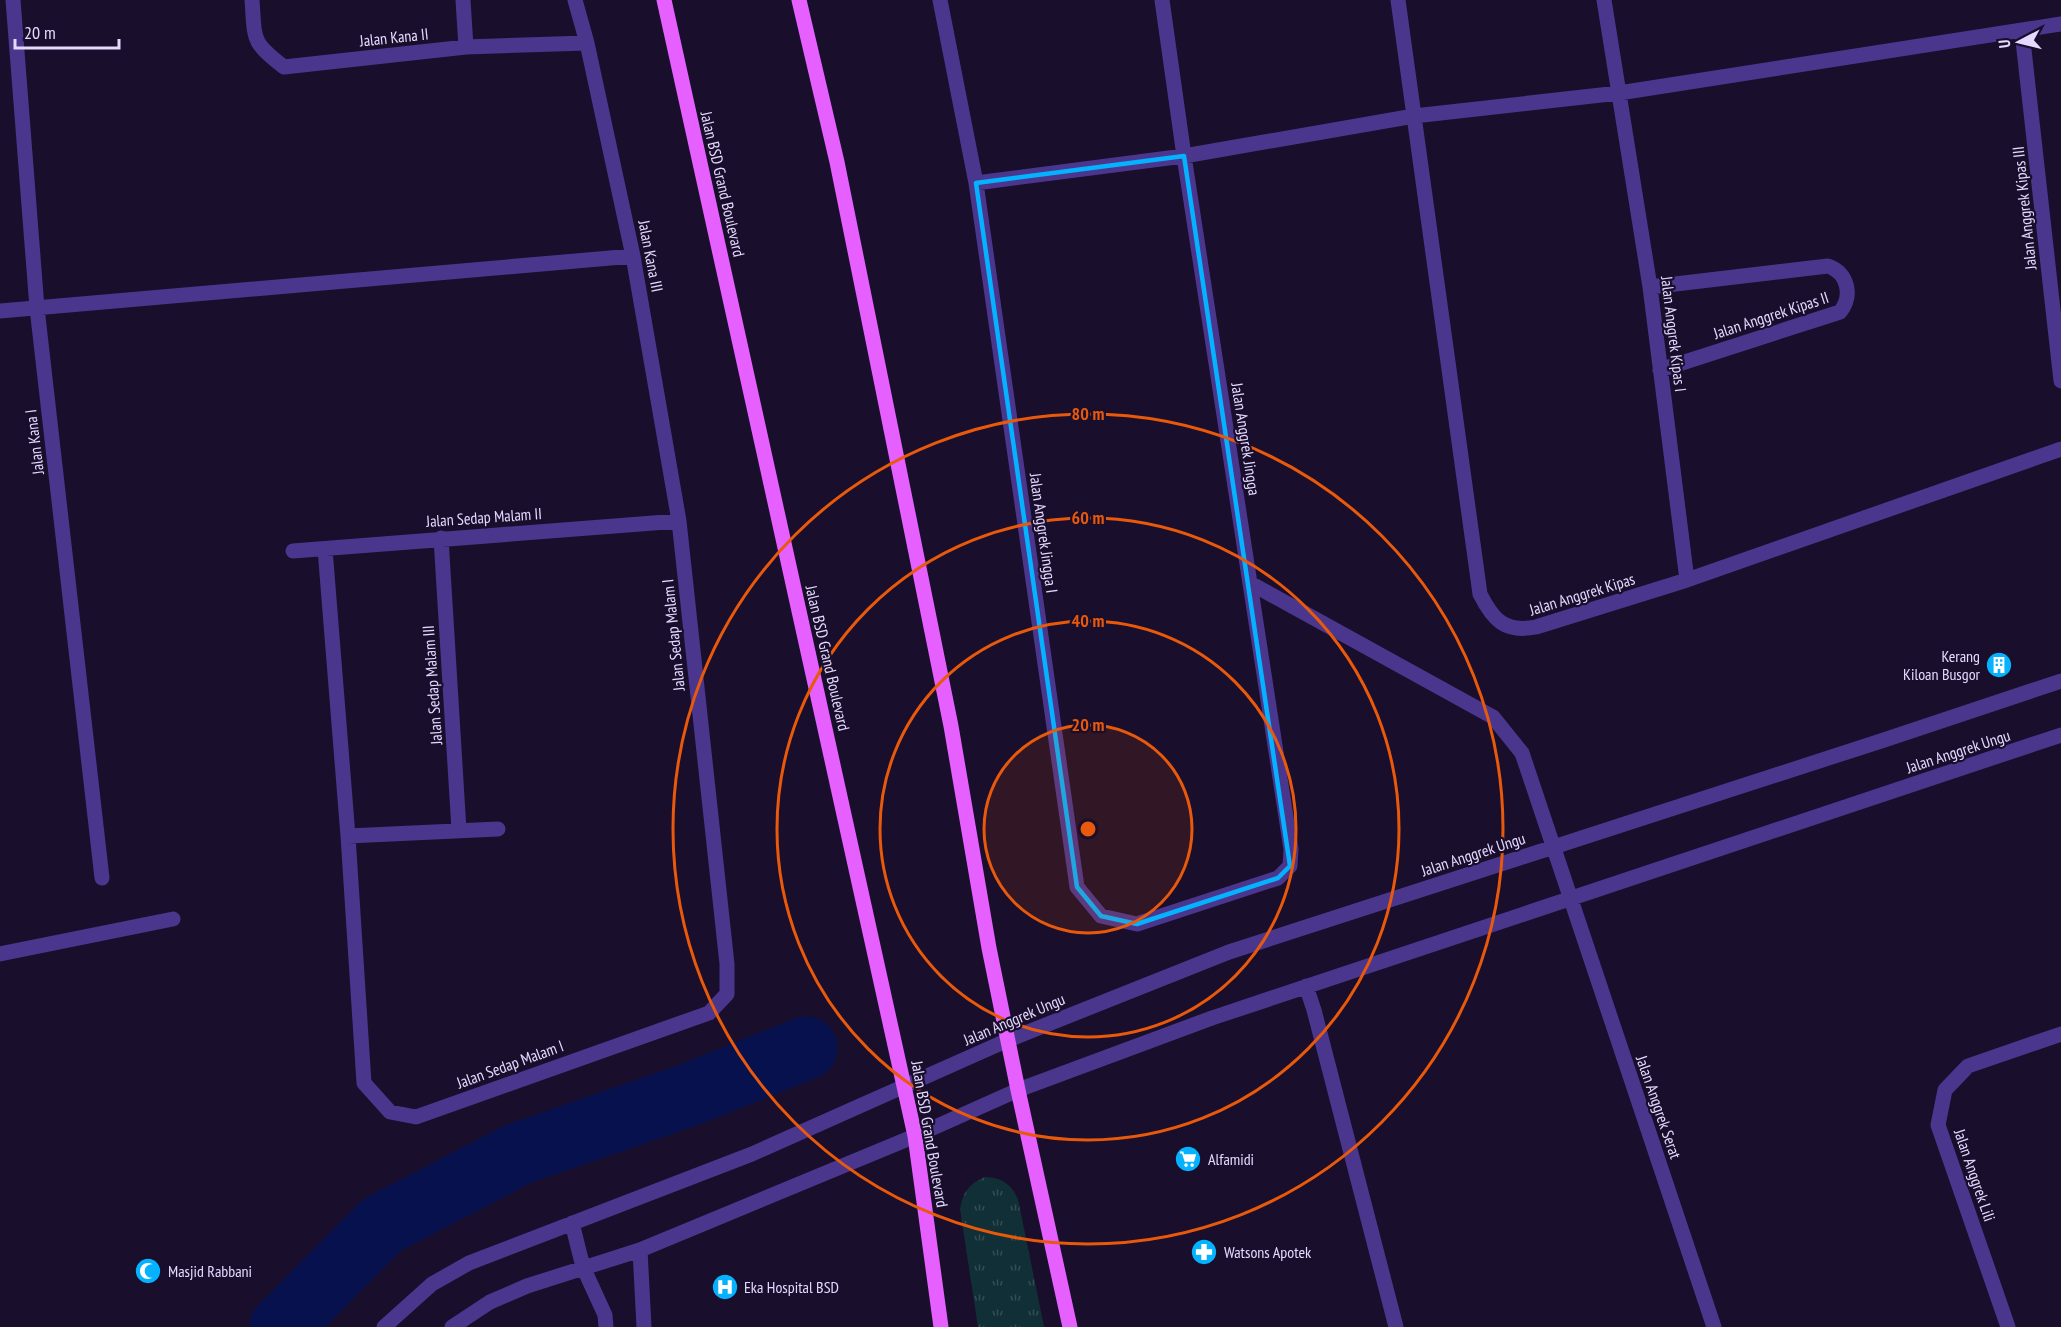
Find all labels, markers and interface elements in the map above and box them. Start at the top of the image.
scale bar [15,12,118,50]
north arrow [1989,12,2049,72]
text: 20 m [24,21,56,44]
street label: Jalan Kana II [358,23,429,51]
text: U [1994,39,2015,49]
street label: Jalan BSD Grand Boulevard [696,108,749,259]
street label: Jalan Anggrek Kipas III [2008,145,2041,272]
street label: Jalan Kana III [634,217,668,294]
street label: Jalan Anggrek Kipas I [1657,274,1691,393]
street label: Jalan Anggrek Kipas II [1710,287,1831,343]
street label: Jalan Anggrek Jingga [1227,380,1265,497]
text: 80 m [1072,402,1104,425]
street label: Jalan Kana I [20,408,48,477]
street label: Jalan Anggrek Jingga I [1026,471,1062,594]
street label: Jalan Sedap Malam II [424,503,543,531]
text: 60 m [1072,506,1104,529]
street label: Jalan Anggrek Kipas [1526,568,1637,620]
street label: Jalan Sedap Malam I [657,578,689,693]
street label: Jalan BSD Grand Boulevard [801,582,854,733]
text: 40 m [1072,609,1104,632]
street label: Jalan Sedap Malam III [418,625,446,746]
place label: Kerang Kiloan Busgor [1903,646,1981,684]
building icon: Kerang Kiloan Busgor [1984,650,2014,680]
text: 20 m [1072,713,1104,736]
street label: Jalan Anggrek Ungu [1902,725,2013,778]
centre of rings [1078,819,1098,839]
street label: Jalan Anggrek Ungu [1417,828,1528,881]
street label: Jalan Anggrek Ungu [959,989,1068,1050]
street label: Jalan Sedap Malam I [453,1035,566,1093]
street label: Jalan Anggrek Serat [1632,1052,1686,1162]
street label: Jalan BSD Grand Boulevard [907,1058,953,1209]
street label: Jalan Anggrek Lili [1950,1125,2000,1224]
supermarket icon: Alfamidi [1173,1144,1203,1174]
place label: Alfamidi [1208,1149,1254,1169]
pharmacy icon: Watsons Apotek [1189,1237,1219,1267]
place label: Watsons Apotek [1224,1242,1312,1262]
mosque icon: Masjid Rabbani [133,1256,163,1286]
place label: Masjid Rabbani [168,1261,252,1281]
hospital icon: Eka Hospital BSD [710,1272,740,1302]
place label: Eka Hospital BSD [744,1277,839,1297]

